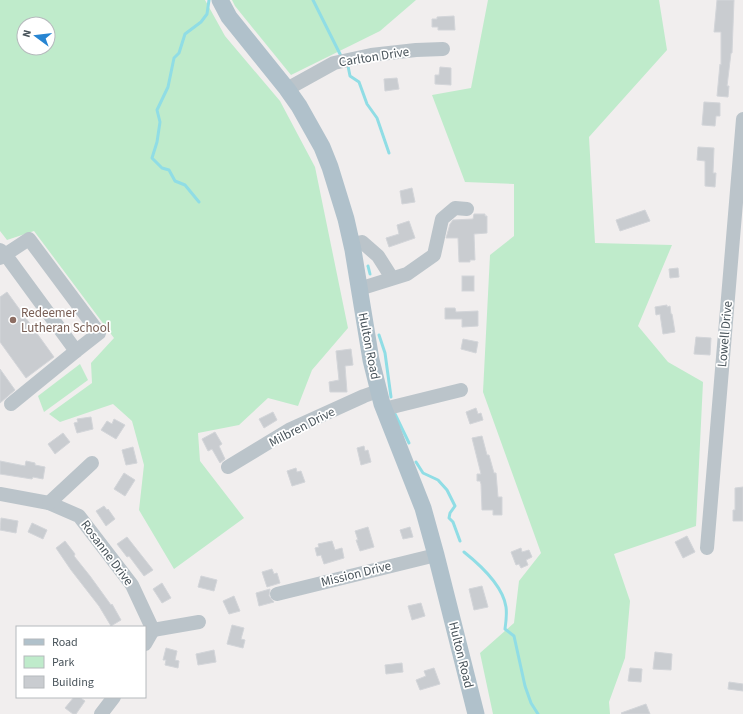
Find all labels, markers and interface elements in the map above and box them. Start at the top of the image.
north arrow [16,16,56,56]
text: N [19,28,35,39]
street label: Carlton Drive [338,43,410,71]
street label: Lowell Drive [713,300,737,368]
place label: Redeemer Lutheran School [21,304,110,337]
street label: Hulton Road [354,311,384,381]
marker: Redeemer Lutheran School [8,315,18,325]
street label: Milbren Drive [266,403,338,451]
street label: Rosanne Drive [76,517,138,589]
street label: Mission Drive [319,557,393,591]
street label: Hulton Road [444,620,478,690]
legend [16,626,146,698]
text: Road [52,634,78,651]
text: Park [52,654,74,671]
text: Building [52,674,94,691]

